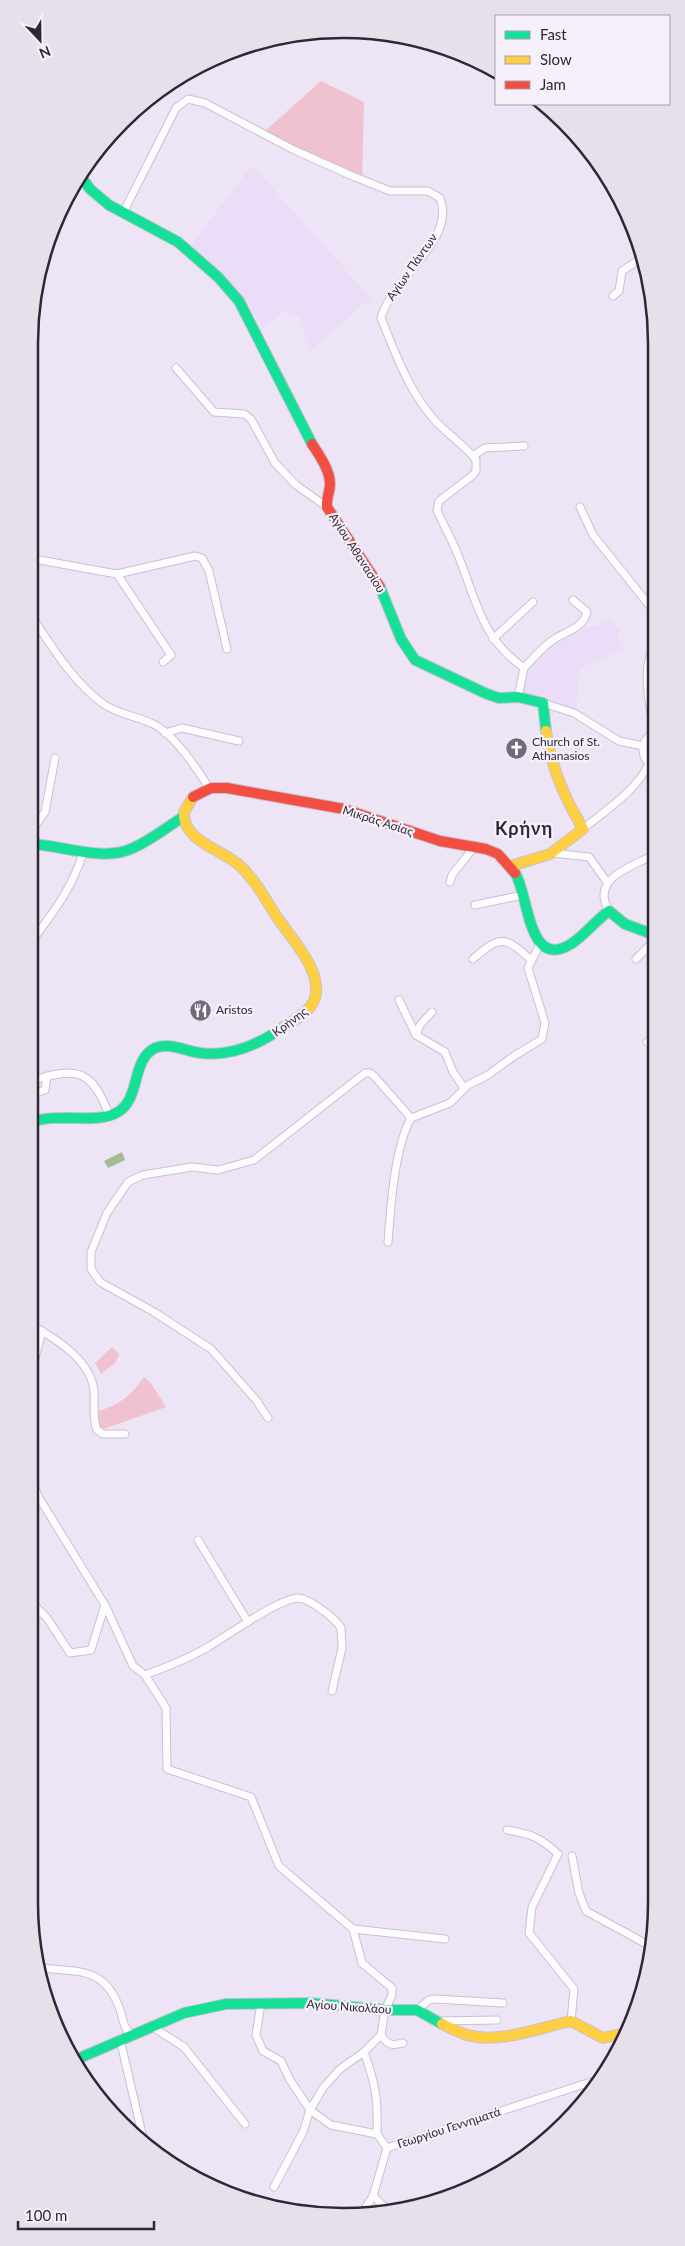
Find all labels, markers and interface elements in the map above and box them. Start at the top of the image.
north arrow [15,15,65,65]
legend [495,15,670,105]
text: Fast [540,25,567,43]
text: N [37,43,53,62]
text: Slow [540,50,572,68]
text: Jam [540,75,566,93]
street label: Αγίων Πάντων [383,230,440,303]
street label: Αγίου Αθανασίου [326,510,389,595]
place label: Church of St. Athanasios [532,734,600,763]
church icon: Church of St. Athanasios [504,737,528,761]
street label: Μικράς Ασίας [341,802,416,839]
district label: Κρήνη [495,817,553,839]
restaurant icon: Aristos [188,998,212,1022]
place label: Aristos [216,1002,253,1017]
street label: Κρήνης [269,1003,311,1040]
street label: Αγίου Νικολάου [306,1996,392,2017]
street label: Γεωργίου Γεννηματά [395,2103,503,2151]
scale bar [18,2198,154,2230]
text: 100 m [25,2206,67,2224]

